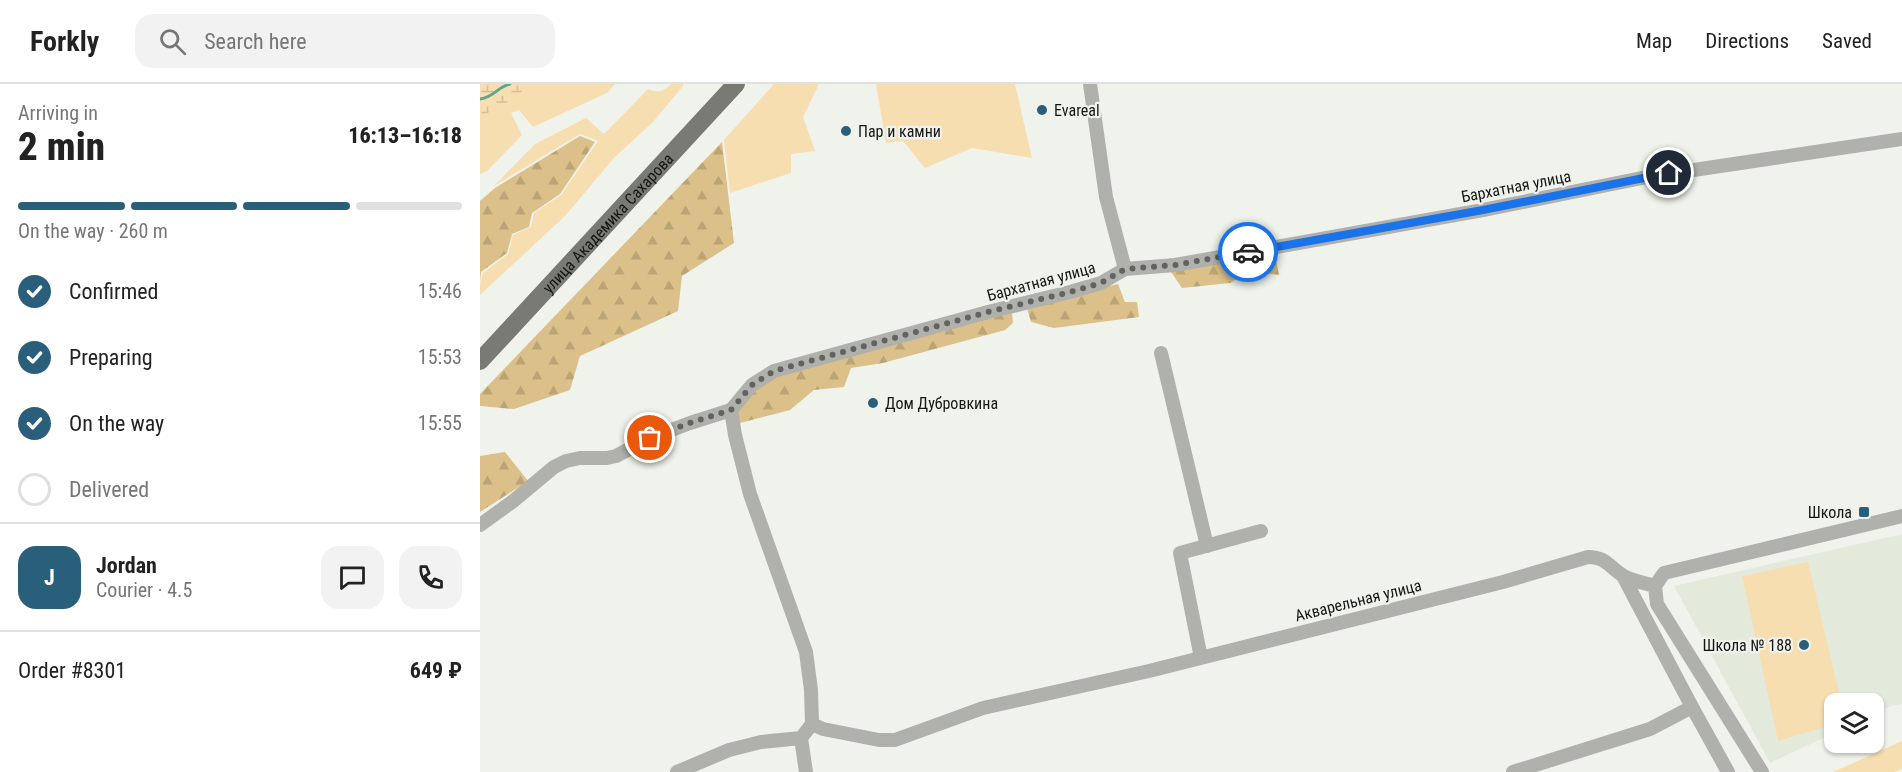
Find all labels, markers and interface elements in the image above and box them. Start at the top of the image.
search box [135,14,555,68]
text: Forkly [30,25,99,58]
icon: search [156,25,189,58]
text: Search here [204,29,307,54]
text: Map [1636,29,1672,53]
text: Directions [1705,29,1789,53]
text: Saved [1822,29,1872,53]
text: Arriving in [18,101,98,125]
place label: Evareal [1054,101,1100,120]
marker: Evareal [1035,103,1049,117]
place label: Пар и камни [858,122,941,141]
text: 16:13–16:18 [348,123,462,148]
text: 2 min [18,124,105,170]
marker: Пар и камни [839,124,853,138]
pin [1643,147,1694,198]
street label: улица Академика Сахарова [539,149,677,297]
icon: home [1652,156,1685,189]
street label: Бархатная улица [1460,167,1573,206]
text: On the way · 260 m [18,219,168,243]
courier [1218,222,1278,282]
icon: car [1232,236,1265,269]
street label: Бархатная улица [985,258,1097,305]
icon: check [18,275,51,308]
text: Confirmed [69,279,158,304]
text: 15:46 [418,279,462,303]
icon: check [18,341,51,374]
text: Preparing [69,345,153,370]
text: 15:53 [418,345,462,369]
place label: Дом Дубровкина [885,394,998,413]
marker: Дом Дубровкина [866,396,880,410]
icon: check [18,407,51,440]
text: On the way [69,411,164,436]
text: 15:55 [418,411,462,435]
pin [624,412,675,463]
icon: bag [633,421,666,454]
text: Delivered [69,477,149,502]
place label: Школа [1808,503,1852,522]
marker: Школа [1857,505,1871,519]
button: chat [321,546,384,609]
button: phone [399,546,462,609]
text: Jordan [96,553,157,578]
text: J [44,565,55,590]
street label: Акварельная улица [1293,576,1423,625]
text: Courier · 4.5 [96,578,192,602]
place label: Школа № 188 [1702,636,1792,655]
marker: Школа № 188 [1797,638,1811,652]
text: Order #8301 [18,658,126,683]
text: 649 ₽ [410,658,462,683]
map controls [1824,693,1884,753]
button: layers [1824,693,1884,753]

